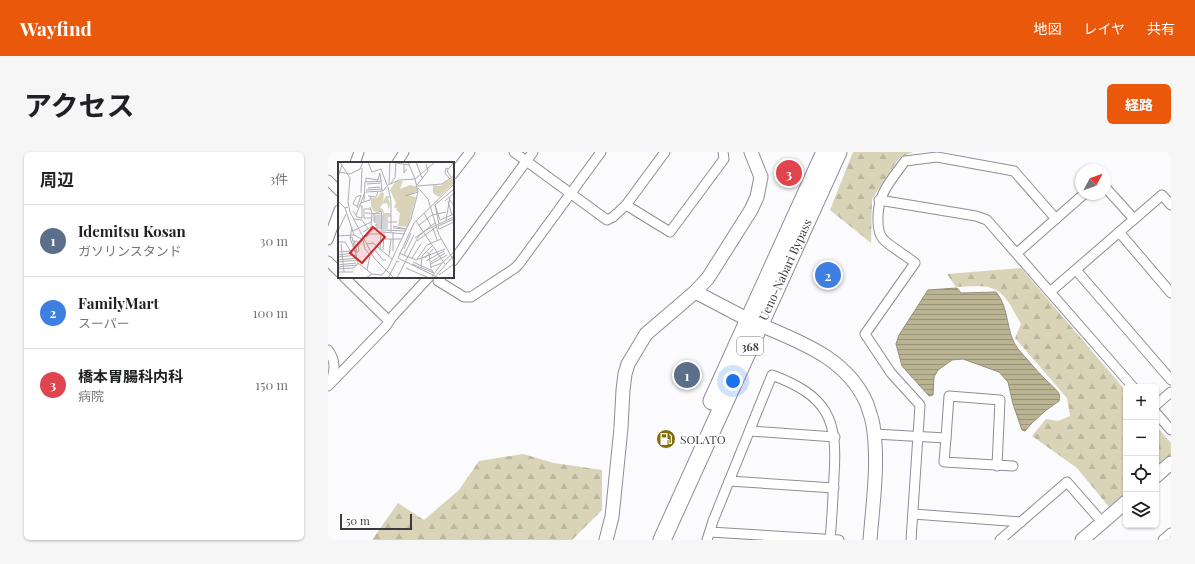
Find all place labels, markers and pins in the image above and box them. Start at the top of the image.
pin: 3 [776,158,802,188]
pin: 2 [815,260,841,290]
pin: 1 [674,360,700,390]
fuel station icon: SOLATO [655,428,677,450]
place label: SOLATO [680,431,726,447]

